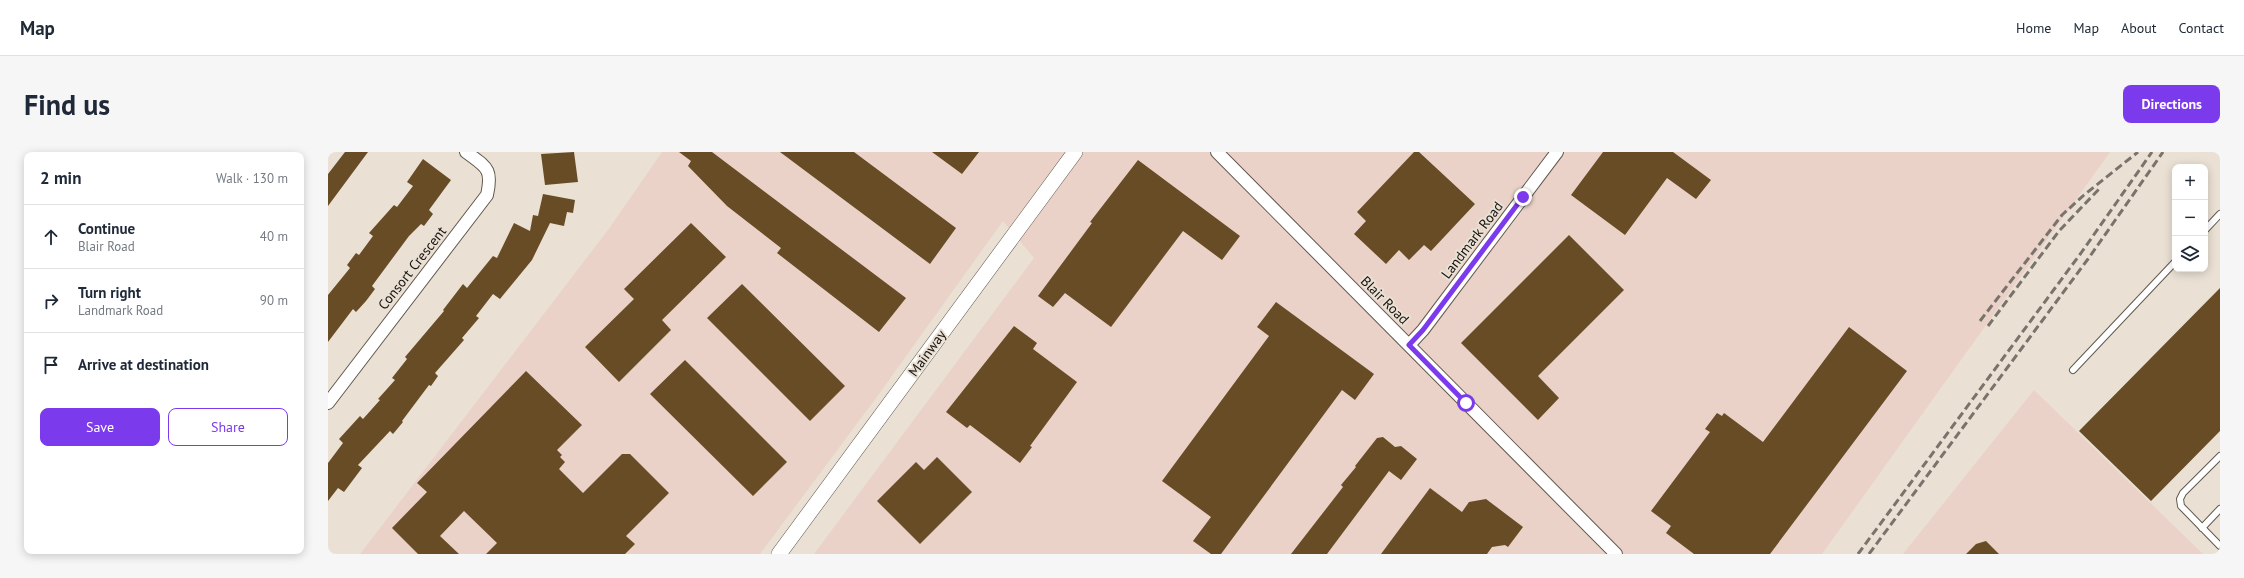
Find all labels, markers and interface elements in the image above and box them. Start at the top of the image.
text: Map [20,16,55,40]
text: Home [2016,19,2051,37]
text: Map [2073,19,2099,37]
text: About [2121,19,2157,37]
text: Contact [2179,19,2224,37]
button: Directions [2123,85,2220,123]
text: Find us [24,86,110,123]
map controls [2172,164,2208,272]
button: + [2172,164,2208,200]
text: 2 min [40,167,81,189]
text: Walk · 130 m [216,170,288,187]
route end [1514,188,1532,206]
street label: Landmark Road [1437,198,1507,282]
button: − [2172,200,2208,236]
text: Continue [78,219,135,238]
street label: Consort Crescent [374,223,450,313]
icon: ahead [40,226,62,248]
text: 40 m [260,228,288,245]
button: layers [2172,236,2208,272]
text: Blair Road [78,238,135,255]
street label: Blair Road [1357,272,1413,328]
text: Turn right [78,283,141,302]
icon: right [40,290,62,312]
text: 90 m [260,292,288,309]
text: Landmark Road [78,302,163,319]
street label: Mainway [904,326,950,380]
icon: arrive [40,354,62,376]
text: Arrive at destination [78,355,209,374]
route start [1457,394,1475,412]
button: Save [40,408,160,446]
button: Share [168,408,288,446]

